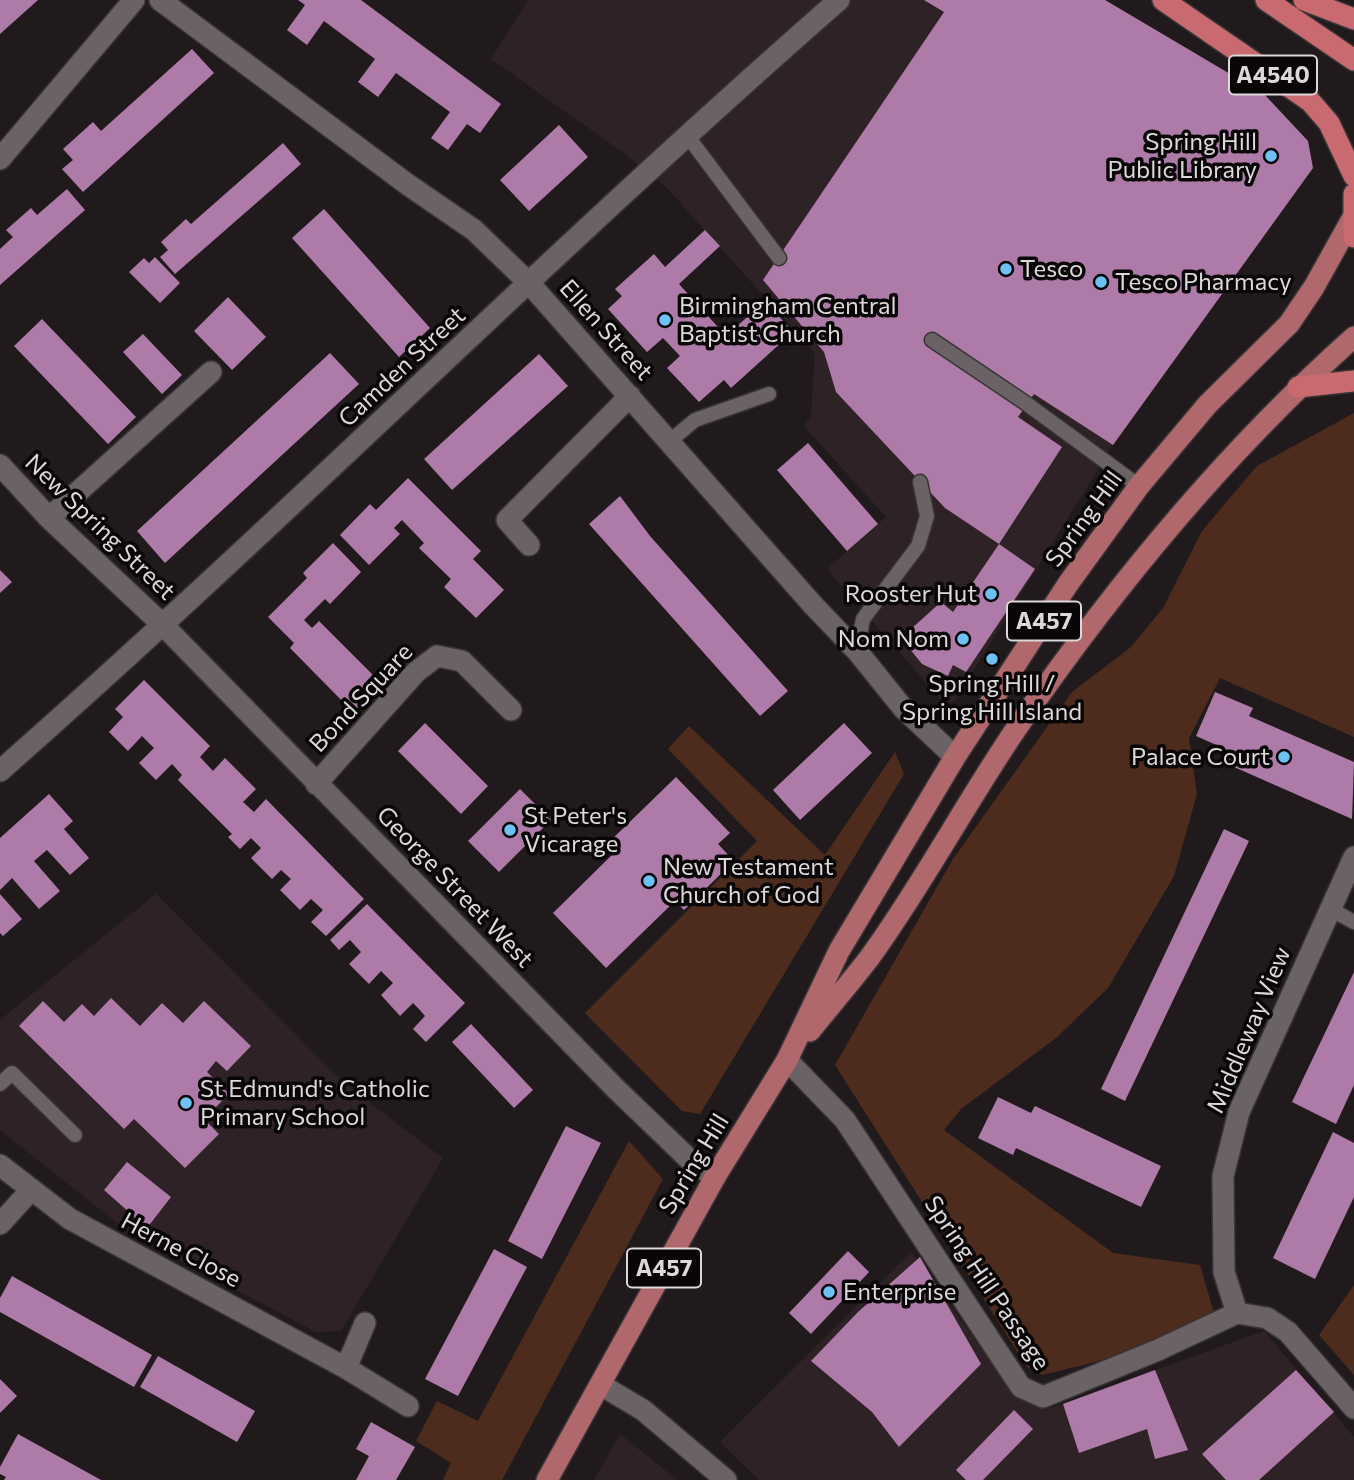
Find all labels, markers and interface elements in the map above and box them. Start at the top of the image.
road number: A4540 [1229,55,1317,94]
place label: Spring Hill Public Library [1108,128,1257,184]
marker: Spring Hill Public Library [1263,148,1279,164]
place label: Tesco [1020,255,1083,283]
marker: Tesco [998,261,1014,277]
place label: Tesco Pharmacy [1115,268,1292,296]
street label: Ellen Street [553,274,659,386]
marker: Tesco Pharmacy [1093,274,1109,290]
place label: Birmingham Central Baptist Church [679,292,897,348]
street label: Camden Street [333,301,471,433]
marker: Birmingham Central Baptist Church [657,312,673,328]
street label: New Spring Street [19,448,181,606]
street label: Spring Hill [1040,465,1128,573]
place label: Rooster Hut [845,580,977,608]
marker: Rooster Hut [983,586,999,602]
road number: A457 [1007,601,1081,640]
place label: Nom Nom [838,625,949,653]
marker: Nom Nom [955,631,971,647]
street label: Bond Square [303,638,419,758]
marker: Spring Hill / Spring Hill Island [984,651,1000,667]
place label: Spring Hill / Spring Hill Island [902,670,1082,726]
place label: Palace Court [1131,743,1270,771]
marker: Palace Court [1276,749,1292,765]
street label: George Street West [371,800,539,974]
place label: St Peter's Vicarage [524,802,627,858]
marker: St Peter's Vicarage [502,822,518,838]
place label: New Testament Church of God [663,853,834,909]
marker: New Testament Church of God [641,873,657,889]
street label: Middleway View [1201,943,1297,1117]
place label: St Edmund's Catholic Primary School [200,1075,430,1131]
marker: St Edmund's Catholic Primary School [178,1095,194,1111]
street label: Spring Hill [653,1109,735,1219]
street label: Spring Hill Passage [918,1190,1056,1376]
street label: Herne Close [116,1206,246,1294]
road number: A457 [627,1248,701,1288]
place label: Enterprise [843,1278,956,1306]
marker: Enterprise [821,1284,837,1300]

